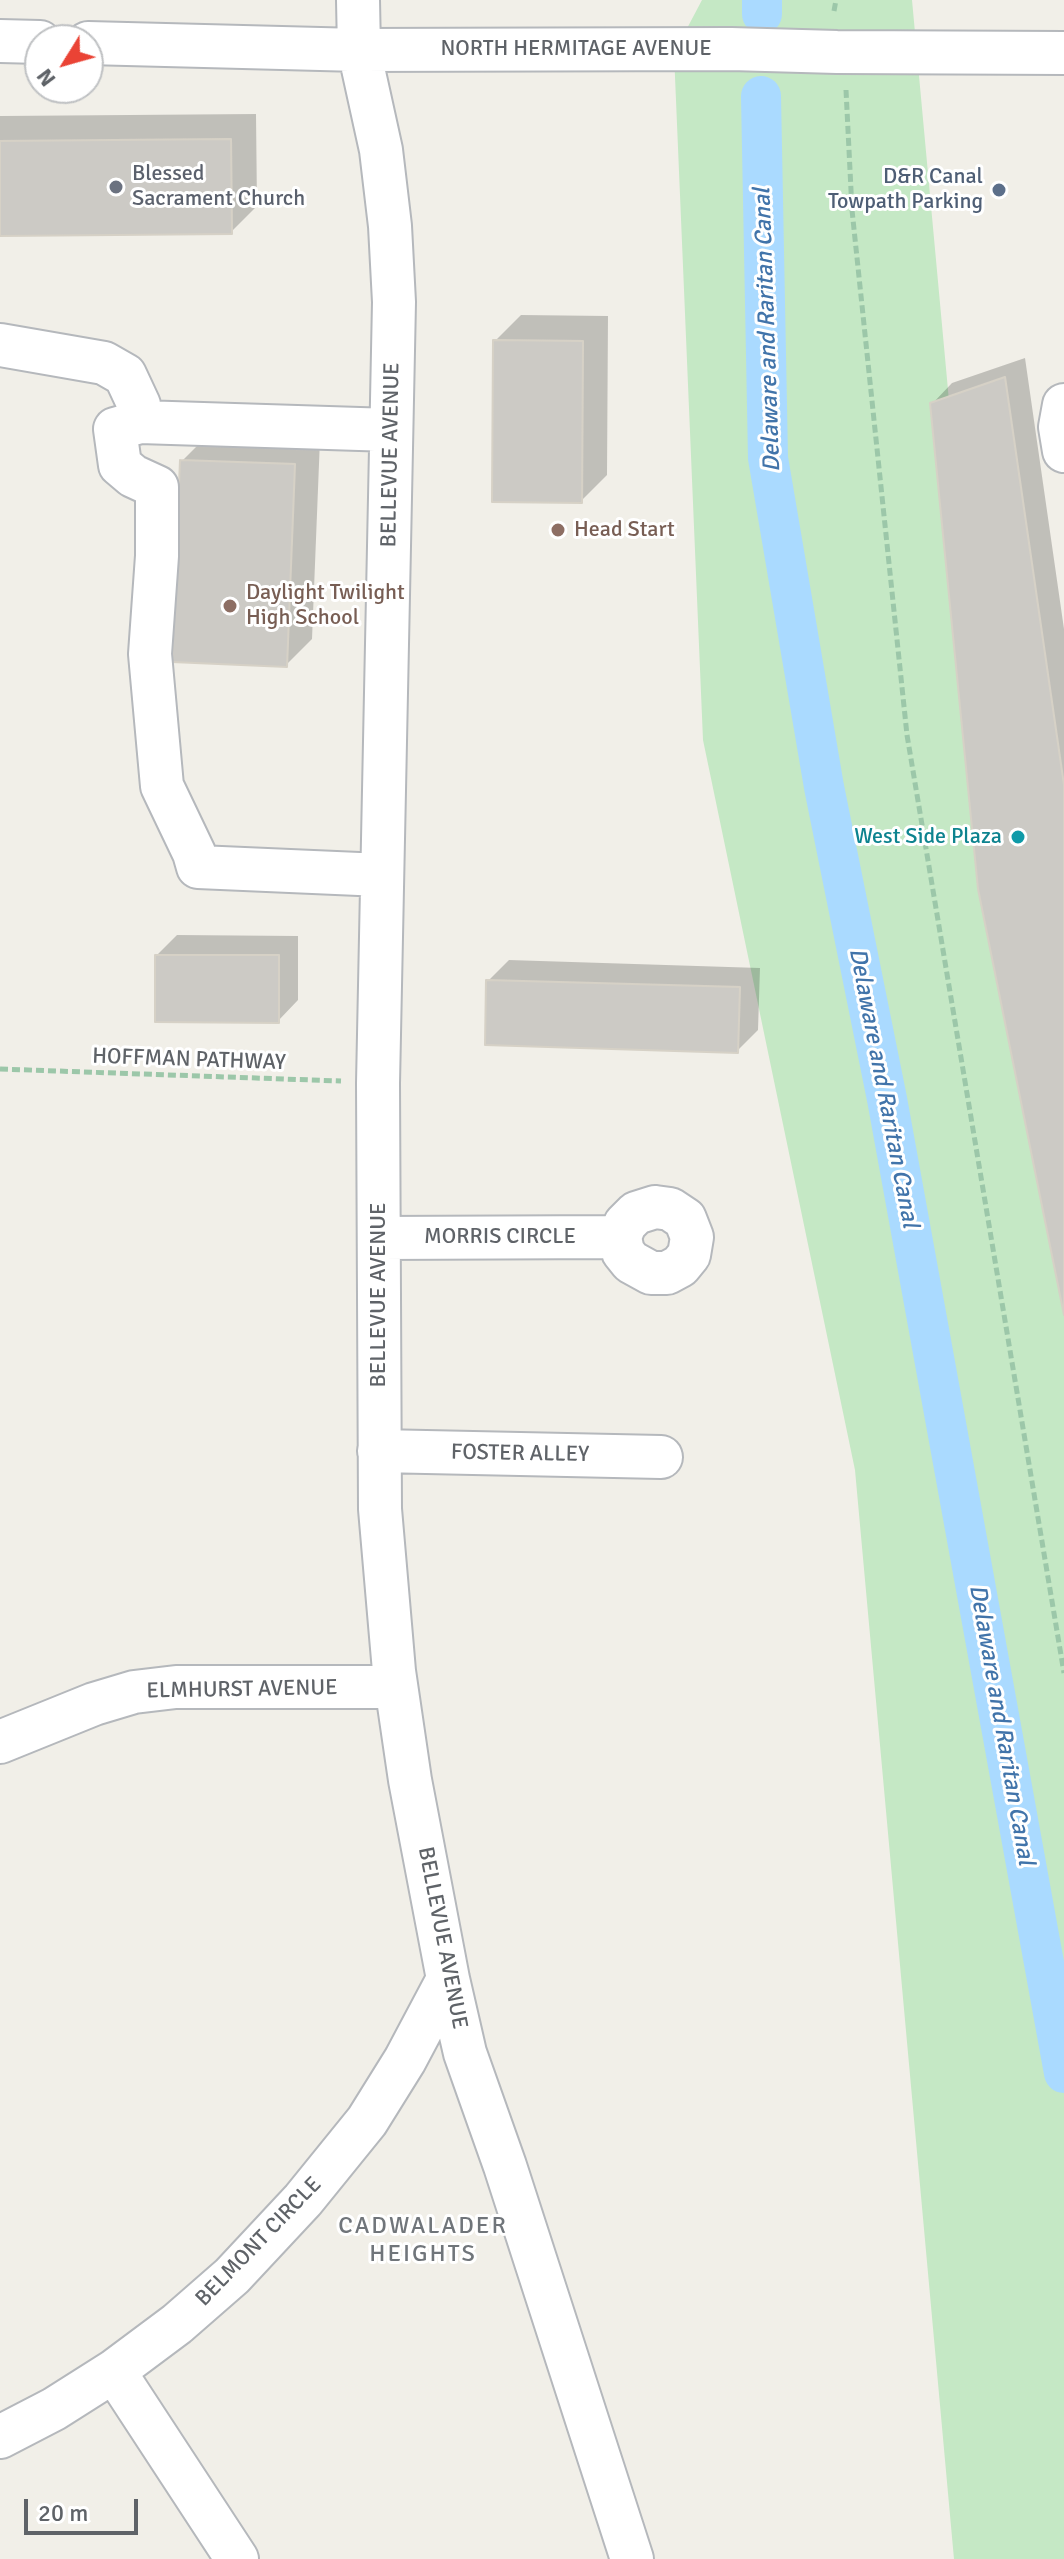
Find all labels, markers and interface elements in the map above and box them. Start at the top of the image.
north arrow [24,24,104,104]
street label: NORTH HERMITAGE AVENUE [440,36,712,62]
text: N [31,63,61,92]
place label: Blessed Sacrament Church [132,161,305,212]
place label: D&R Canal Towpath Parking [828,164,983,216]
marker: Blessed Sacrament Church [107,178,125,196]
marker: D&R Canal Towpath Parking [990,181,1008,199]
water label: Delaware and Raritan Canal [749,187,787,473]
street label: BELLEVUE AVENUE [376,362,406,548]
place label: Head Start [574,517,675,543]
marker: Head Start [549,521,567,539]
place label: Daylight Twilight High School [246,580,405,632]
marker: Daylight Twilight High School [221,597,239,615]
place label: West Side Plaza [854,824,1002,850]
marker: West Side Plaza [1009,828,1027,846]
water label: Delaware and Raritan Canal [842,946,924,1230]
street label: HOFFMAN PATHWAY [92,1043,286,1077]
street label: BELLEVUE AVENUE [366,1203,392,1387]
street label: MORRIS CIRCLE [424,1224,576,1250]
street label: FOSTER ALLEY [451,1440,589,1468]
water label: Delaware and Raritan Canal [962,1582,1040,1868]
street label: ELMHURST AVENUE [146,1675,338,1705]
street label: BELLEVUE AVENUE [411,1845,473,2031]
street label: BELMONT CIRCLE [191,2172,327,2312]
district label: CADWALADER HEIGHTS [338,2213,508,2269]
scale bar [28,2483,142,2533]
text: 20 m [38,2498,88,2528]

